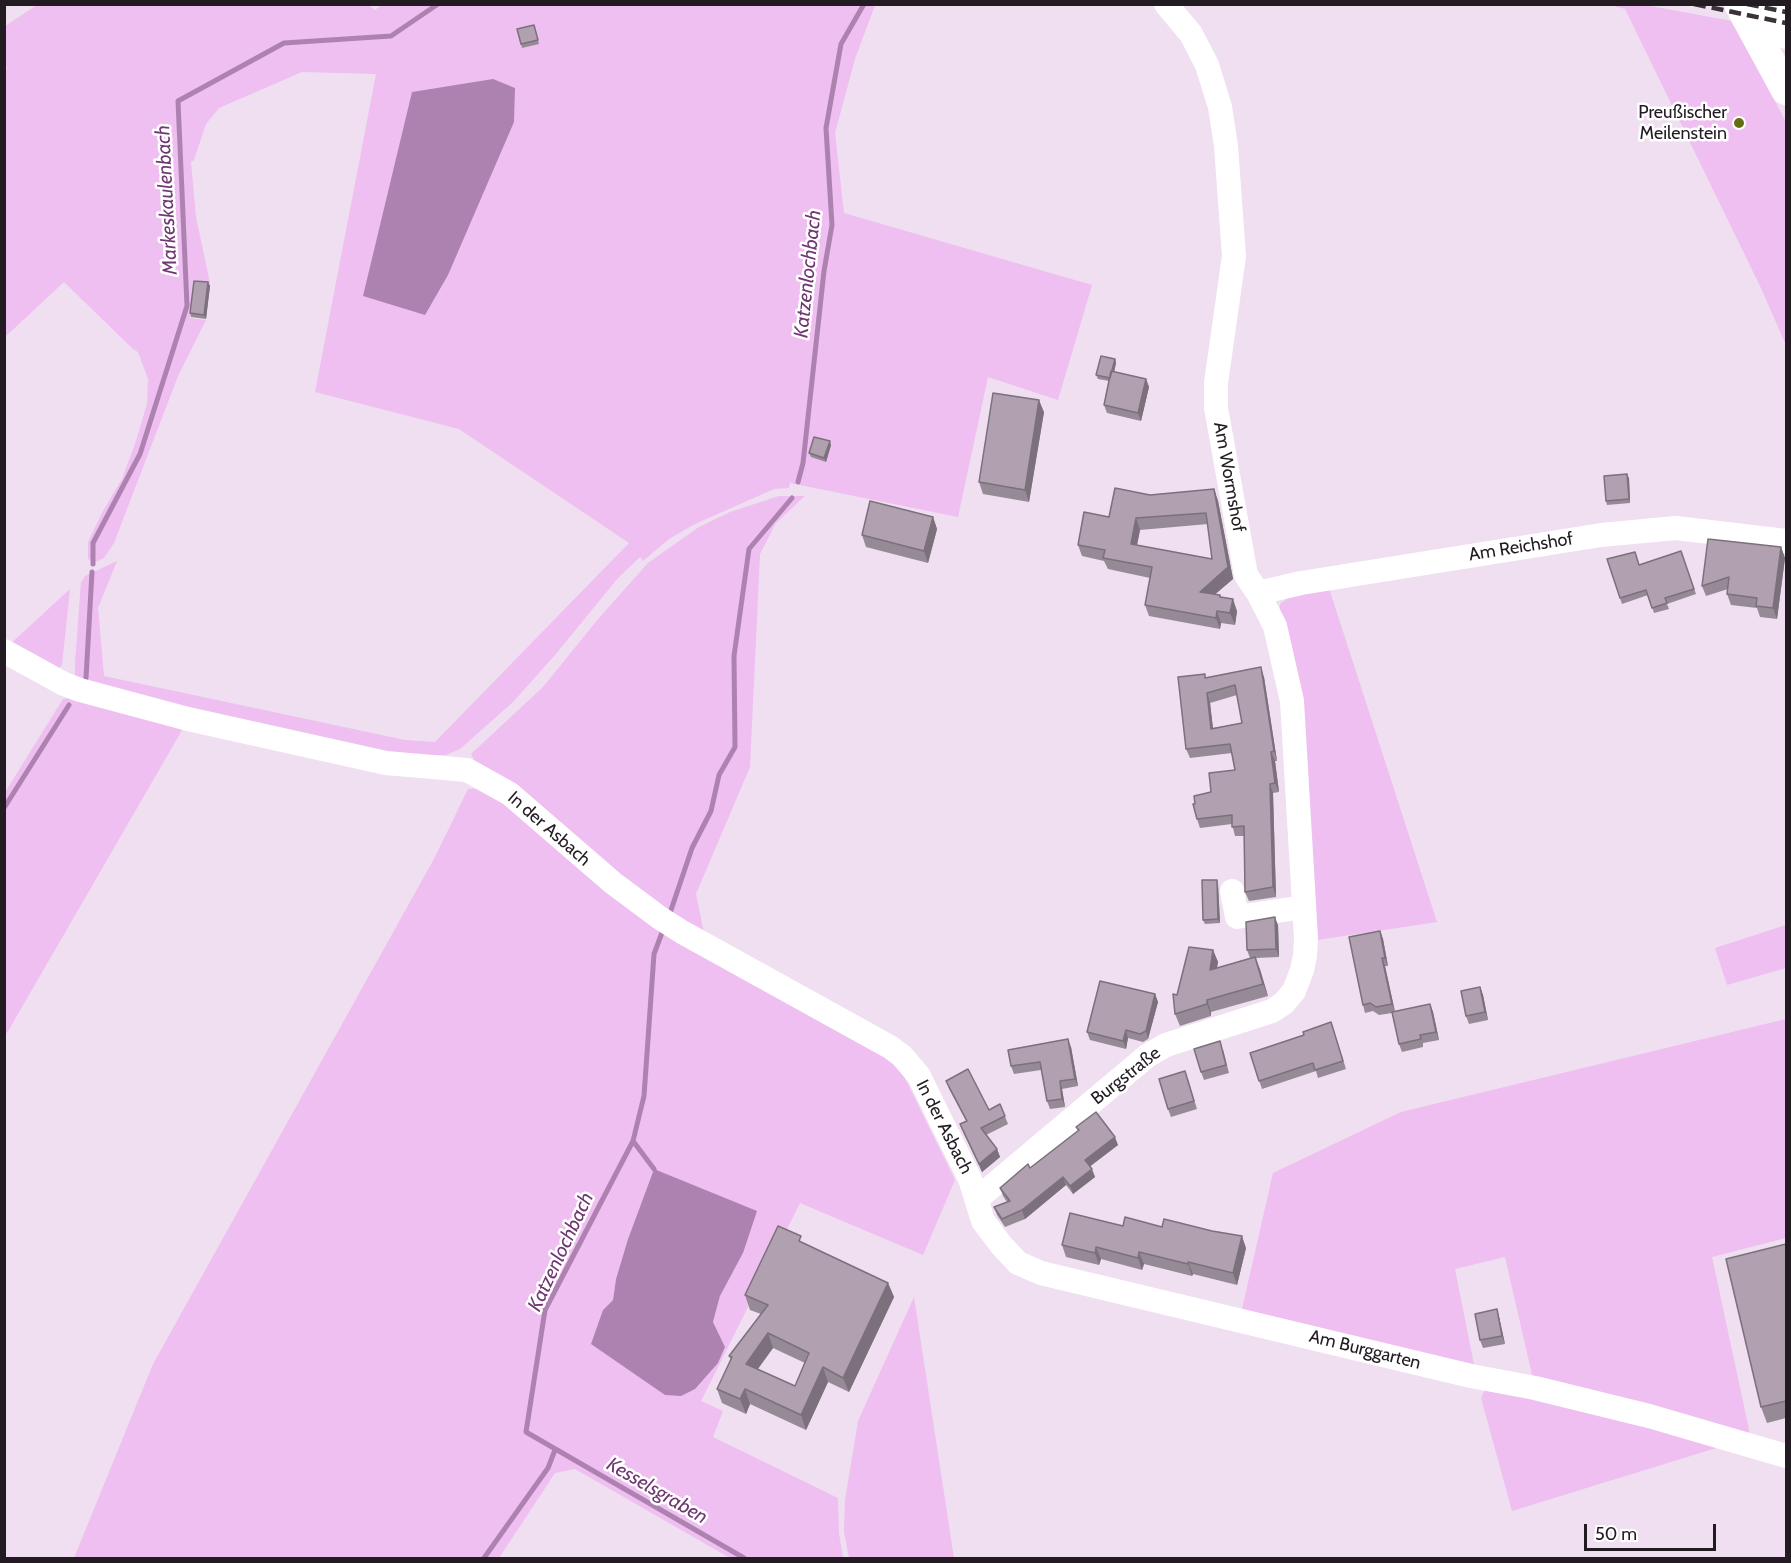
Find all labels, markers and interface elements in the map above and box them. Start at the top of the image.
place label: Preußischer Meilenstein [1638,102,1727,144]
marker: Preußischer Meilenstein [1732,116,1746,130]
water label: Markeskaulenbach [151,125,183,275]
water label: Katzenlochbach [789,209,827,339]
street label: Am Wormshof [1209,420,1249,534]
street label: Am Reichshof [1467,528,1575,566]
street label: In der Asbach [503,787,595,871]
street label: Burgstraße [1087,1042,1165,1110]
street label: In der Asbach [911,1076,977,1178]
water label: Katzenlochbach [523,1189,599,1315]
street label: Am Burggarten [1307,1326,1423,1374]
water label: Kesselsgraben [602,1452,712,1530]
scale bar [1587,1512,1719,1550]
text: 50 m [1595,1523,1637,1545]

